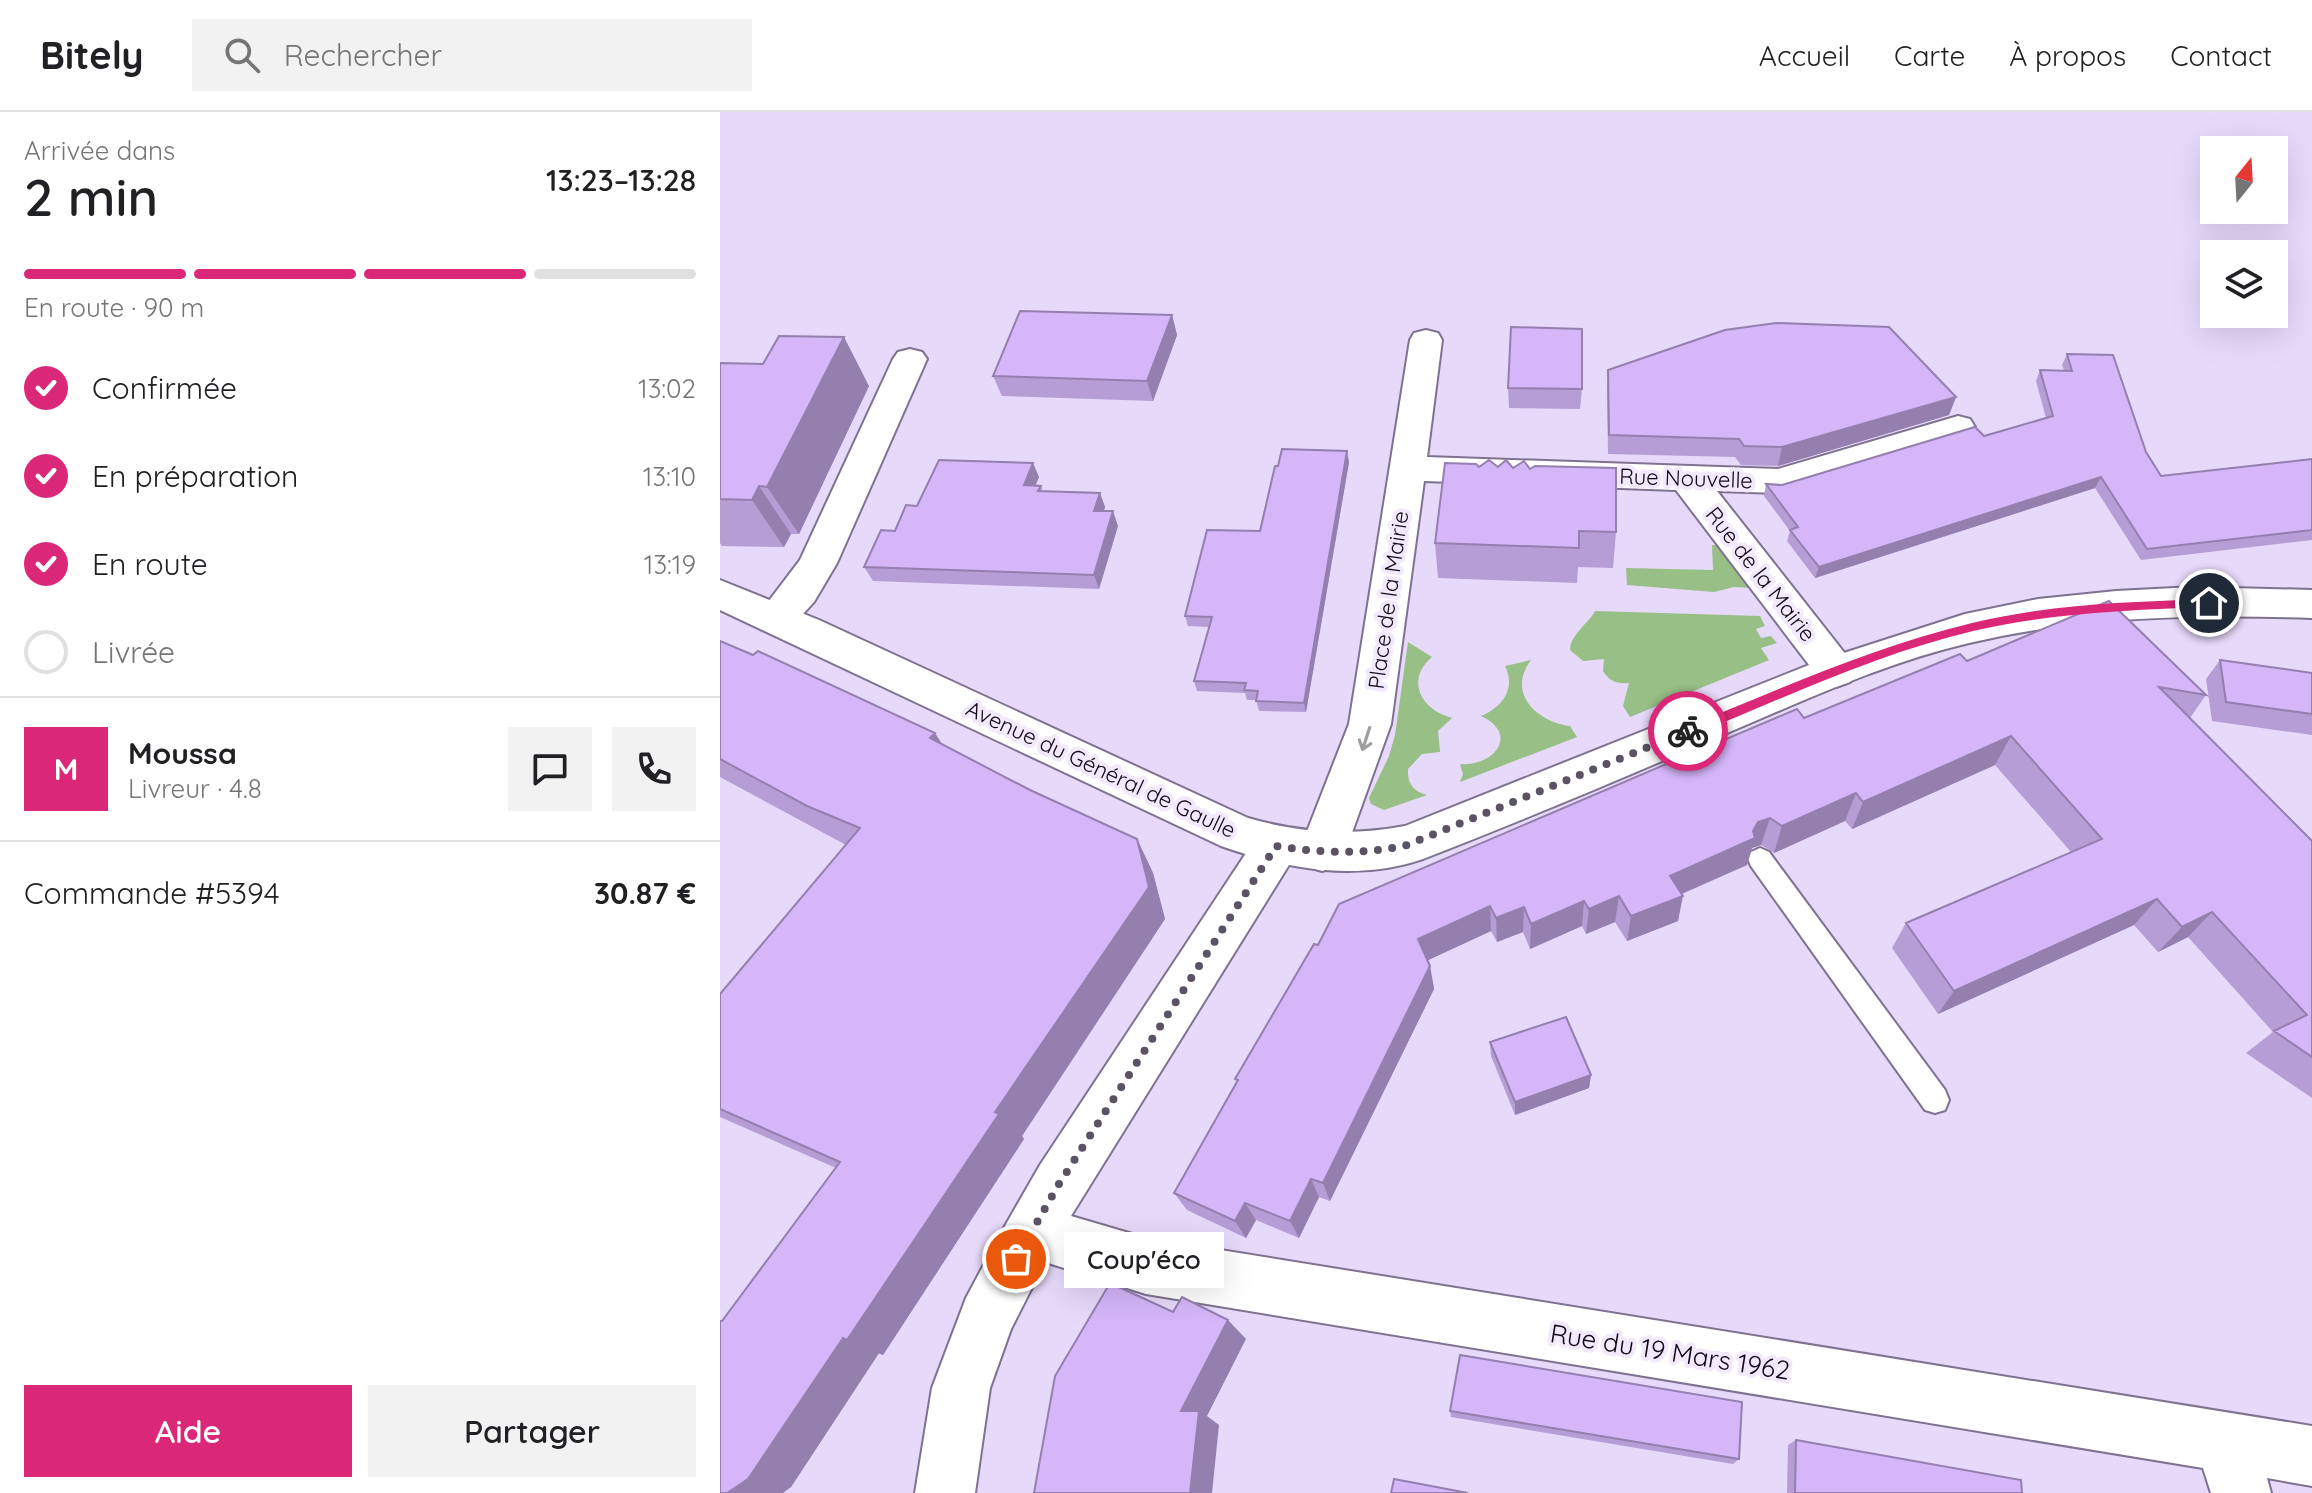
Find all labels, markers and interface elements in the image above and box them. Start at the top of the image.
search box [192,19,752,91]
text: Bitely [40,31,144,79]
icon: search [220,33,264,77]
text: Rechercher [284,36,442,74]
text: Accueil [1759,38,1850,73]
text: Carte [1894,38,1965,73]
text: À propos [2009,38,2126,73]
text: Contact [2170,38,2272,73]
text: Arrivée dans [24,134,175,167]
north arrow [2200,136,2288,224]
map controls [2200,136,2288,328]
text: 13:23–13:28 [546,161,696,199]
text: 2 min [24,164,158,229]
button: layers [2200,240,2288,328]
text: En route · 90 m [24,291,204,324]
icon: check [24,366,68,410]
text: Confirmée [92,369,237,407]
text: 13:02 [638,372,696,405]
icon: check [24,454,68,498]
text: En préparation [92,457,298,495]
text: 13:10 [643,460,696,493]
street label: Rue Nouvelle [1619,462,1753,494]
street label: Rue de la Mairie [1700,501,1822,647]
street label: Place de la Mairie [1362,509,1414,691]
icon: check [24,542,68,586]
text: En route [92,545,208,583]
text: 13:19 [644,548,696,581]
pin [2175,569,2243,637]
icon: home [2187,581,2231,625]
text: Livrée [92,633,175,671]
courier [1648,691,1728,771]
street label: Avenue du Général de Gaulle [962,694,1240,844]
icon: bike [1666,709,1710,753]
one-way arrow [1357,726,1372,751]
button: chat [508,727,592,811]
button: phone [612,727,696,811]
text: Moussa [128,734,237,772]
text: M [54,750,78,788]
text: Livreur · 4.8 [128,772,262,805]
text: Commande #5394 [24,874,280,912]
text: 30.87 € [594,874,696,912]
pin [982,1225,1050,1293]
callout: Coup'éco [1064,1231,1224,1287]
icon: bag [994,1237,1038,1281]
text: Coup'éco [1087,1243,1201,1276]
street label: Rue du 19 Mars 1962 [1548,1316,1792,1387]
button: Aide [24,1385,352,1477]
button: Partager [368,1385,696,1477]

